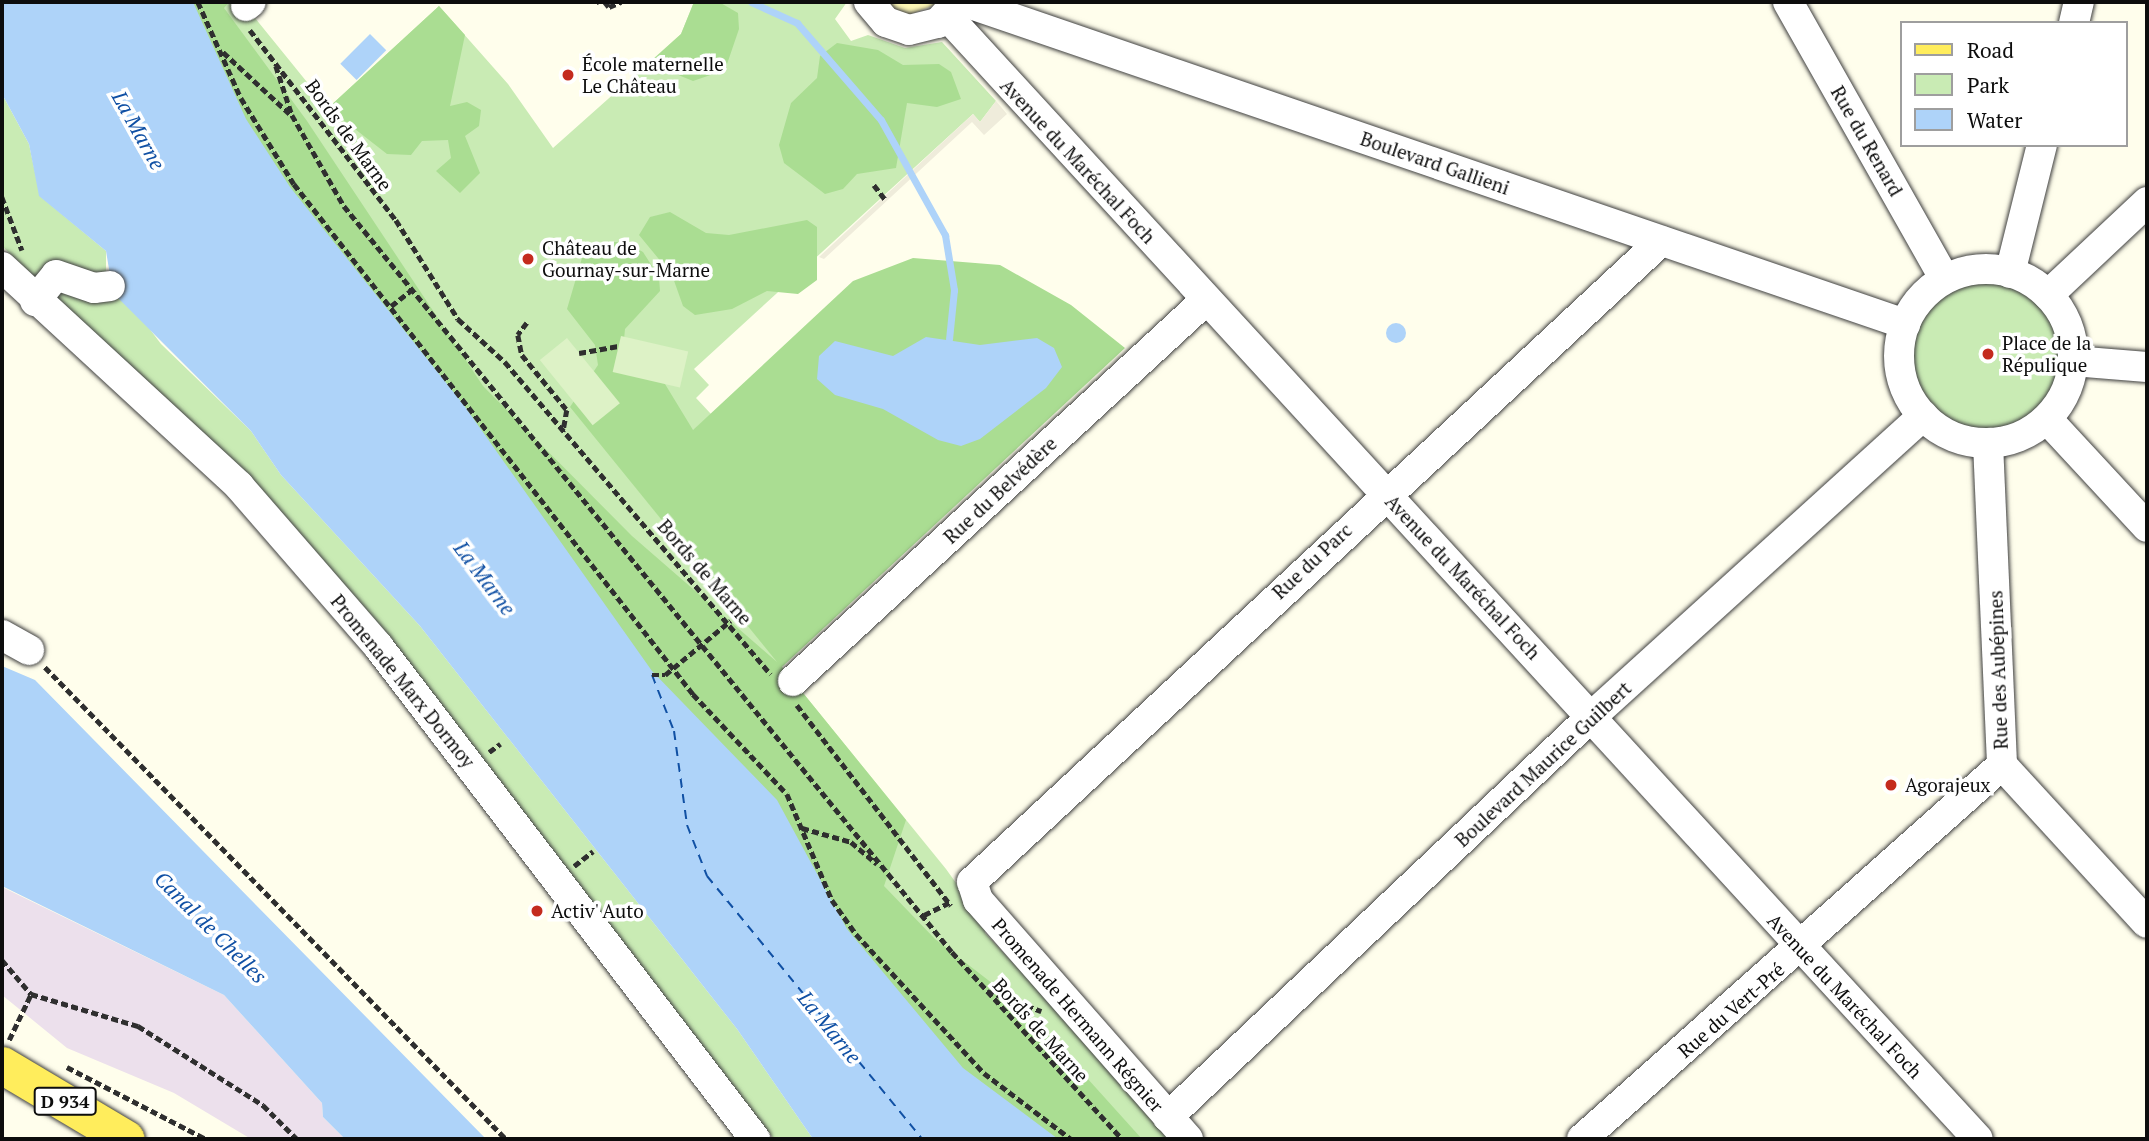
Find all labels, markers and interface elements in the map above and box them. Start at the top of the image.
legend [1900,21,2128,147]
text: Road [1967,36,2014,64]
place label: École maternelle Le Château [582,53,724,97]
marker: École maternelle Le Château [560,67,576,83]
text: Park [1967,71,2009,99]
street label: Avenue du Maréchal Foch [996,74,1160,248]
street label: Bords de Marne [301,75,397,195]
street label: Rue du Renard [1826,82,1908,200]
water label: La Marne [107,86,171,174]
text: Water [1967,106,2022,134]
street label: Boulevard Gallieni [1357,127,1513,199]
place label: Château de Gournay-sur-Marne [542,237,710,281]
marker: Château de Gournay-sur-Marne [520,251,536,267]
place label: Place de la Répulique [2002,332,2091,376]
marker: Place de la Répulique [1980,346,1996,362]
street label: Rue du Belvédère [939,432,1061,548]
street label: Avenue du Maréchal Foch [1381,490,1545,664]
street label: Bords de Marne [653,515,757,629]
street label: Rue du Parc [1268,518,1356,604]
water label: La Marne [449,536,521,620]
street label: Promenade Marx Dormoy [326,590,480,772]
street label: Rue des Aubépines [1984,590,2012,750]
street label: Boulevard Maurice Guilbert [1450,677,1636,851]
place label: Agorajeux [1905,774,1990,796]
marker: Agorajeux [1883,777,1899,793]
water label: Canal de Chelles [150,866,272,988]
place label: Activ' Auto [551,900,645,922]
marker: Activ' Auto [529,903,545,919]
street label: Avenue du Maréchal Foch [1763,909,1927,1083]
street label: Promenade Hermann Régnier [987,913,1169,1117]
street label: Rue du Vert-Pré [1673,957,1789,1063]
street label: Bords de Marne [988,973,1094,1087]
water label: La Marne [793,986,867,1068]
road number: D 934 [34,1086,96,1116]

